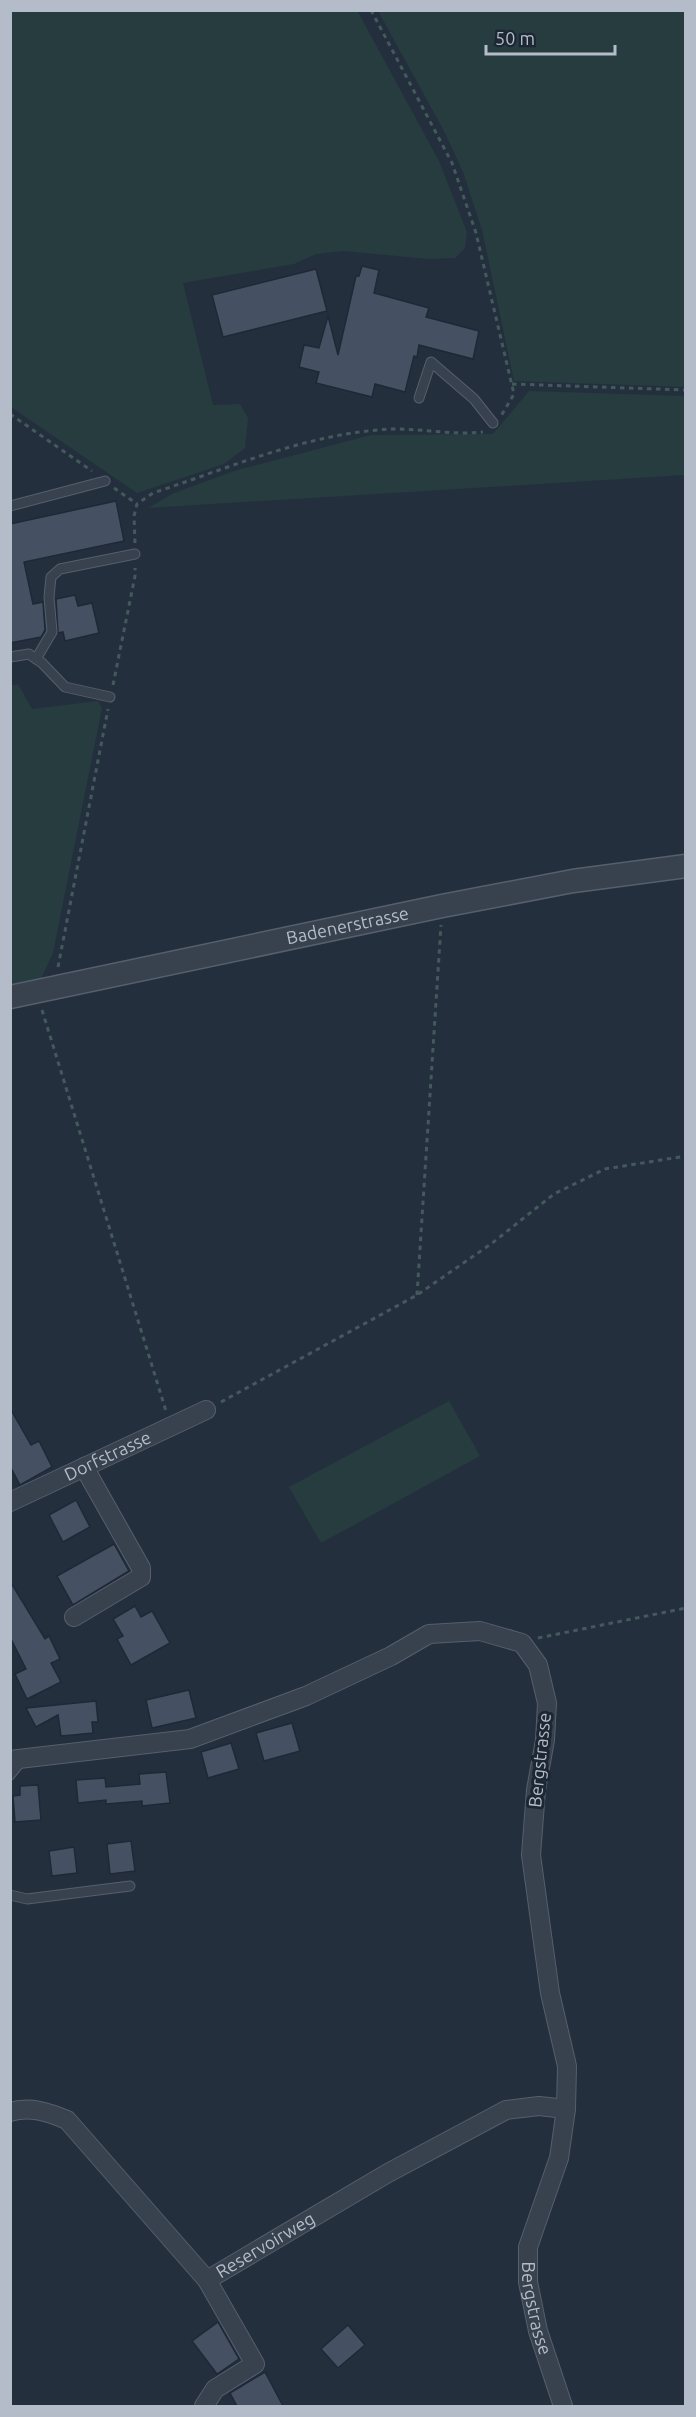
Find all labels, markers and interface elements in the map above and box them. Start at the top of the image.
scale bar [486,18,615,56]
text: 50 m [495,28,535,48]
street label: Badenerstrasse [284,902,410,948]
street label: Dorfstrasse [61,1426,154,1484]
street label: Bergstrasse [524,1712,554,1808]
street label: Reservoirweg [212,2208,318,2281]
street label: Bergstrasse [519,2262,556,2357]

